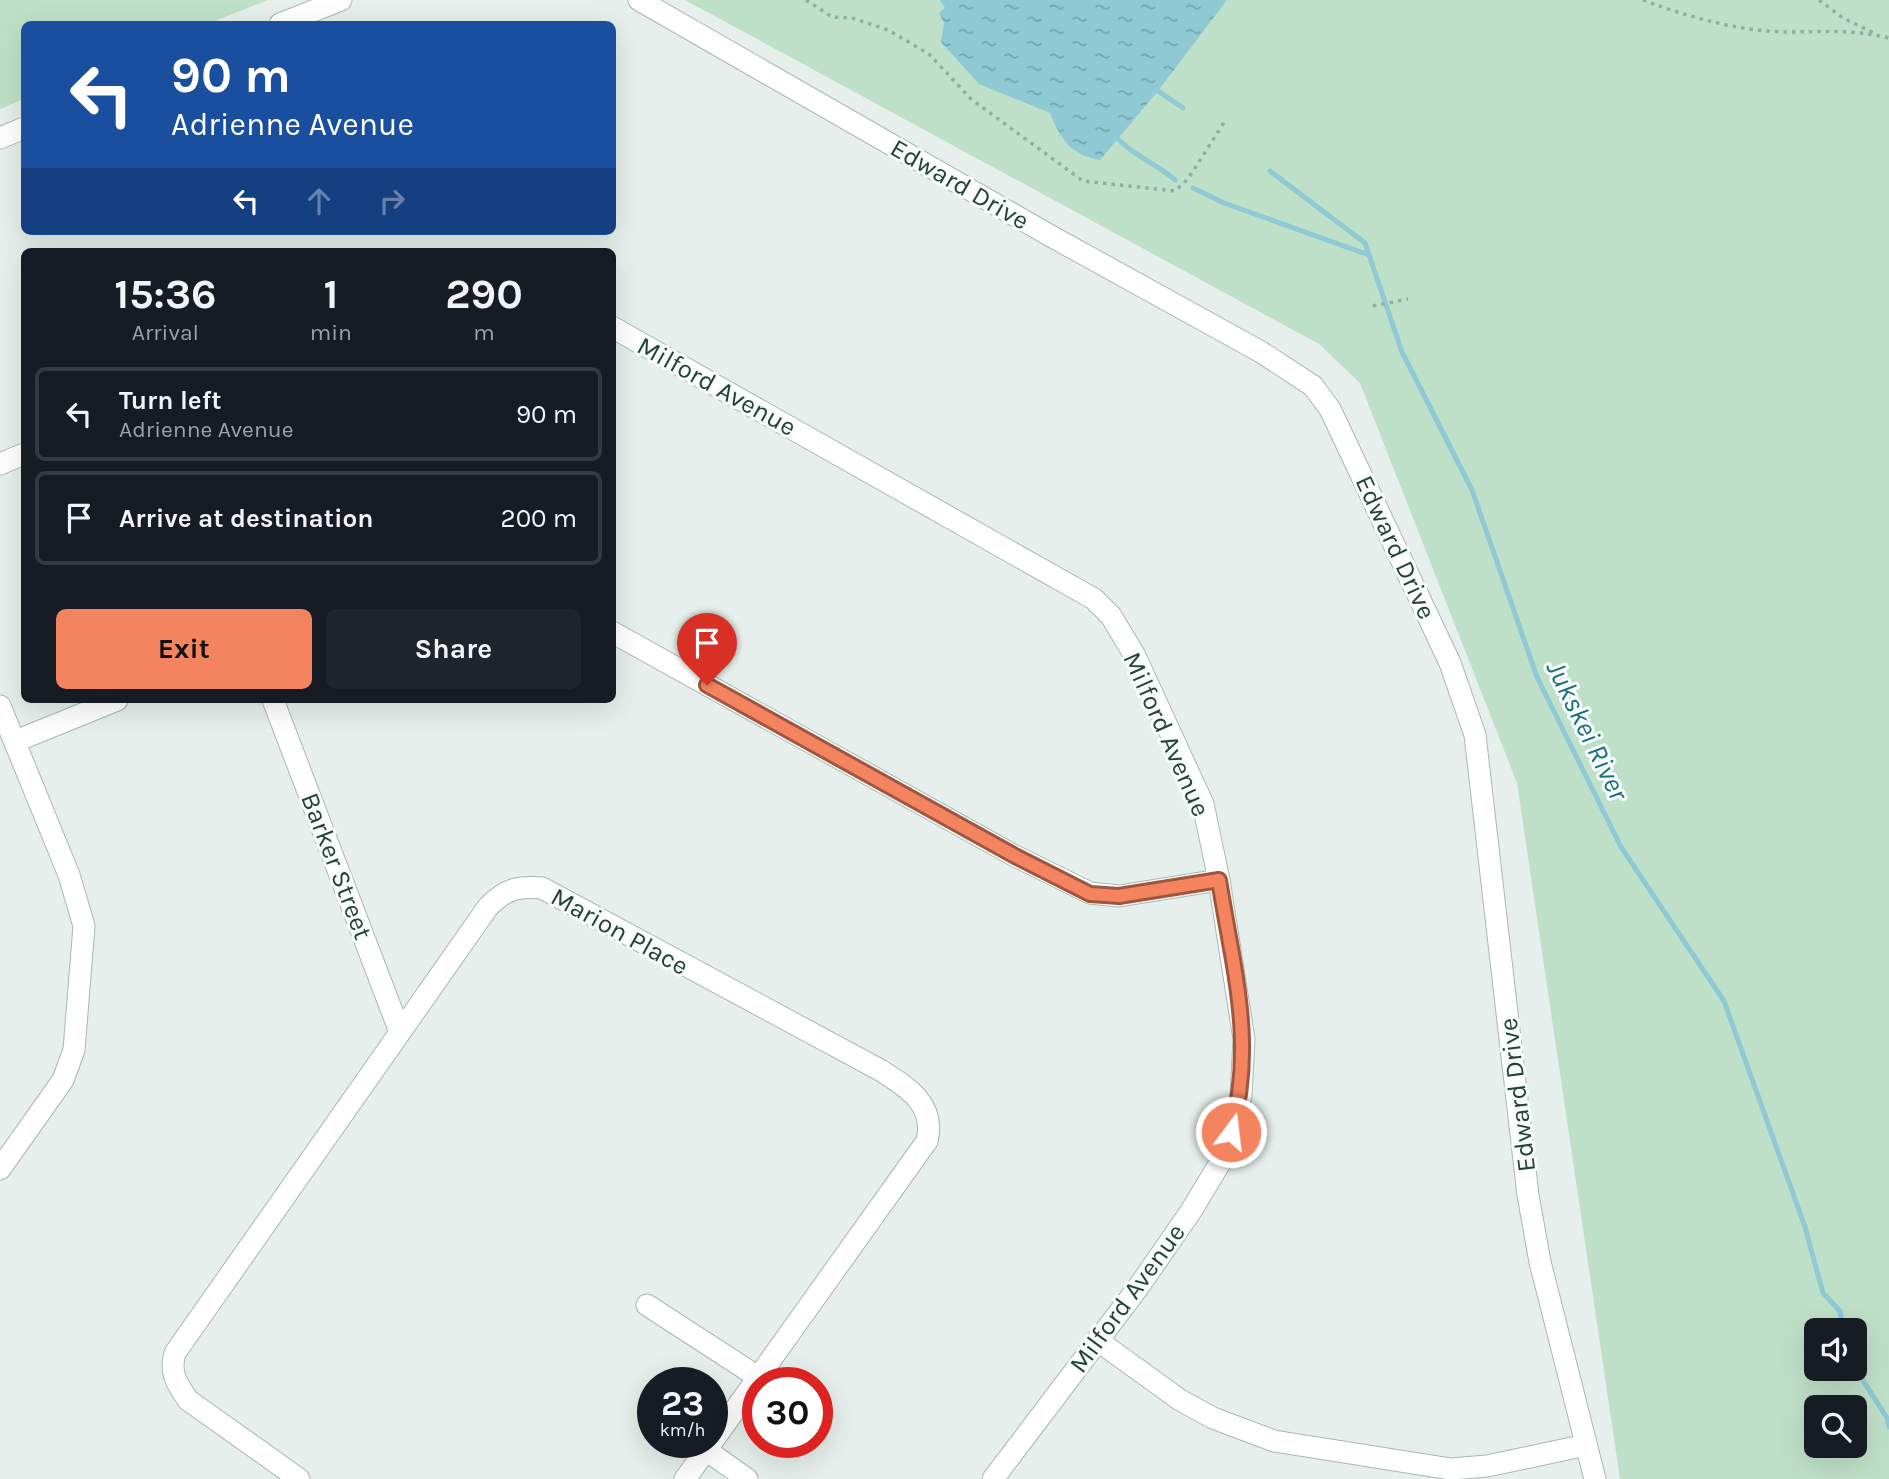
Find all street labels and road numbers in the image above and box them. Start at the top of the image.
street label: Edward Drive [885,132,1035,237]
street label: Milford Avenue [632,330,802,443]
street label: Edward Drive [1349,470,1442,624]
street label: Milford Avenue [1116,647,1217,821]
street label: Barker Street [294,788,379,944]
street label: Marion Place [546,881,694,982]
street label: Edward Drive [1493,1016,1542,1174]
street label: Milford Avenue [1063,1218,1192,1379]

